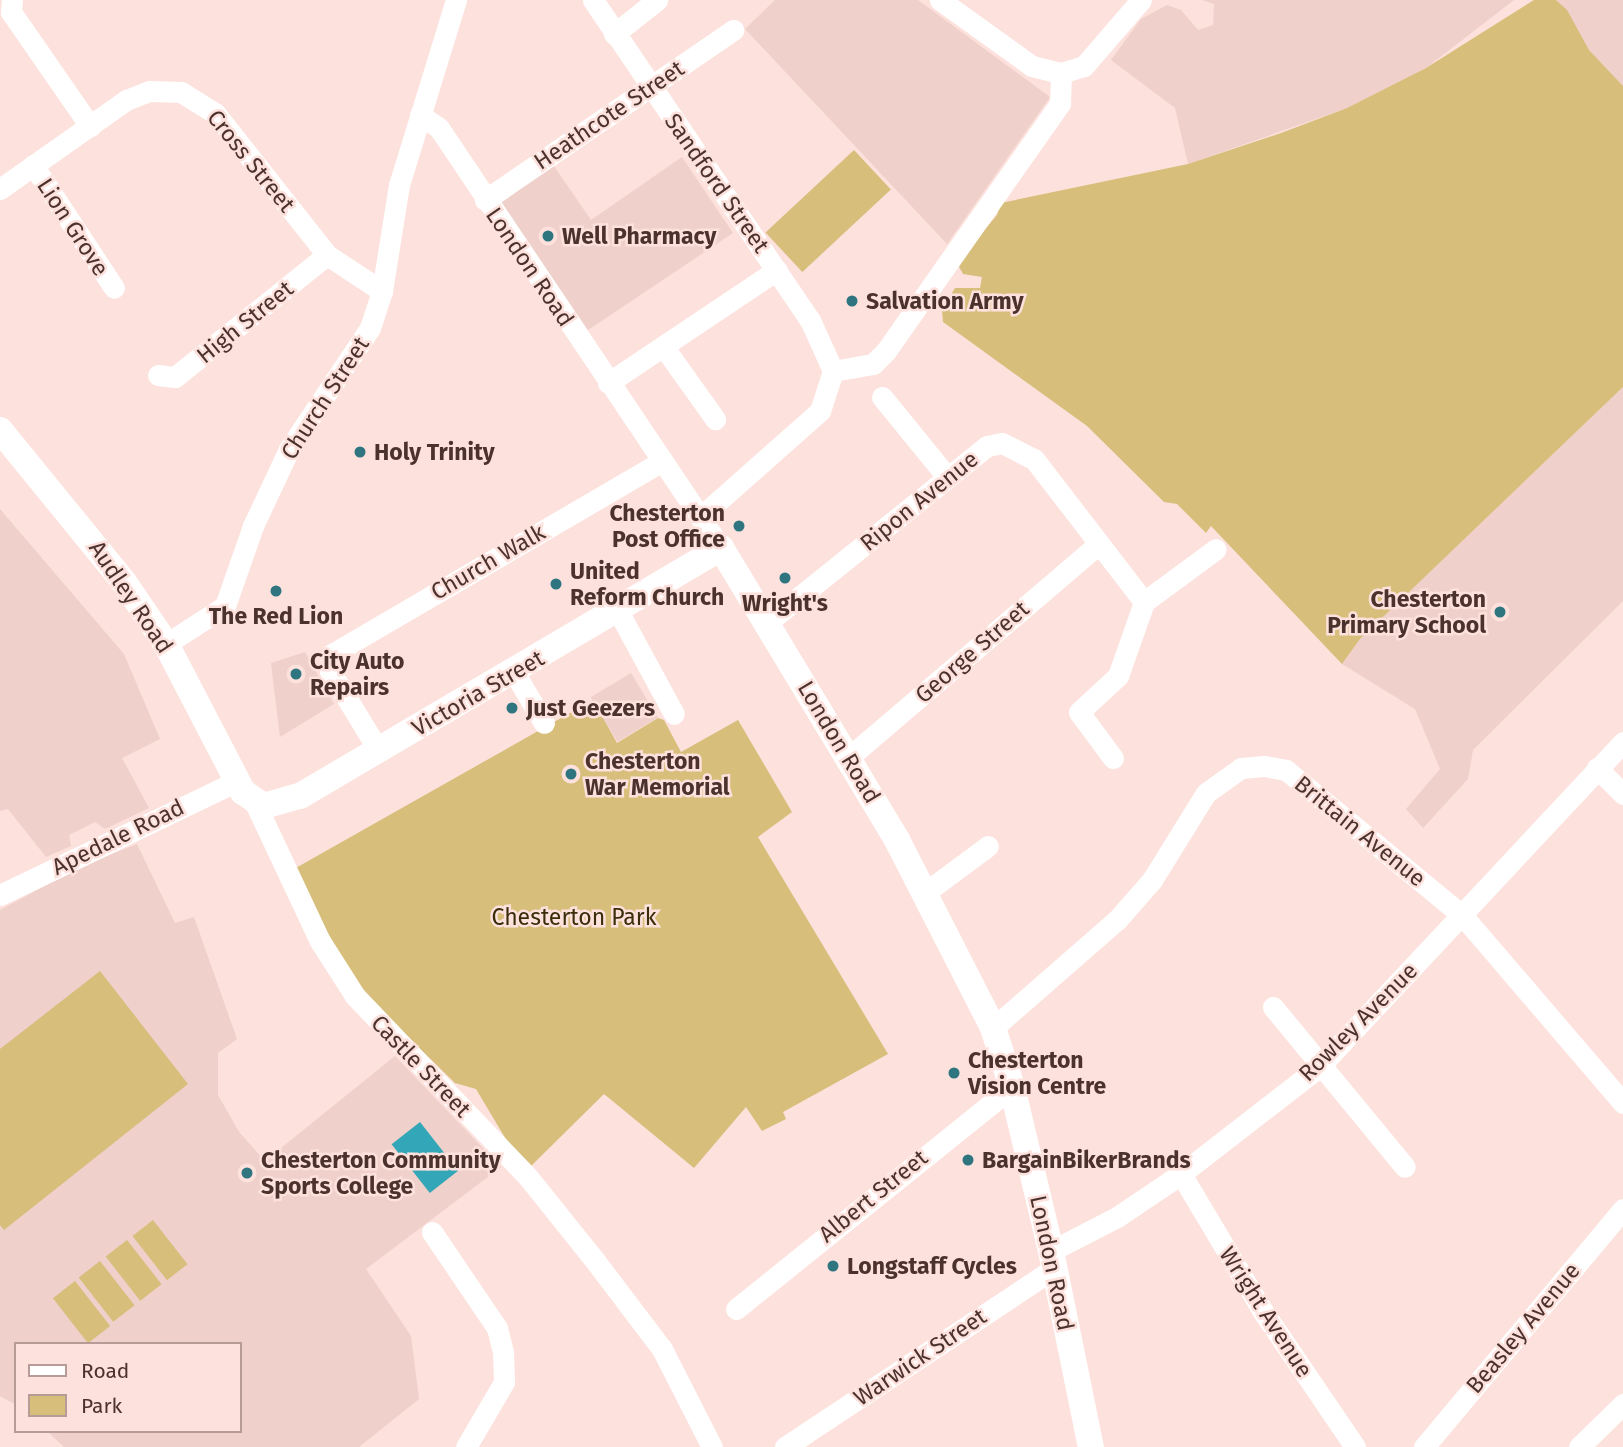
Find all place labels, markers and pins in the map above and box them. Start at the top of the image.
place label: Well Pharmacy [562,222,716,250]
marker: Well Pharmacy [540,228,556,244]
place label: Salvation Army [866,287,1024,315]
marker: Salvation Army [844,293,860,309]
place label: Holy Trinity [374,438,495,466]
marker: Holy Trinity [352,444,368,460]
place label: Chesterton Post Office [609,499,725,553]
marker: Chesterton Post Office [731,518,747,534]
place label: United Reform Church [570,557,724,611]
marker: Wright's [777,570,793,586]
marker: United Reform Church [548,576,564,592]
marker: The Red Lion [268,583,284,599]
place label: Chesterton Primary School [1327,585,1486,639]
place label: Wright's [742,589,828,617]
place label: The Red Lion [209,602,343,630]
marker: Chesterton Primary School [1492,604,1508,620]
place label: City Auto Repairs [310,647,404,701]
marker: City Auto Repairs [288,666,304,682]
place label: Just Geezers [526,694,655,722]
marker: Just Geezers [504,700,520,716]
place label: Chesterton War Memorial [585,747,730,801]
marker: Chesterton War Memorial [563,766,579,782]
place label: Chesterton Vision Centre [968,1046,1106,1100]
marker: Chesterton Vision Centre [946,1065,962,1081]
place label: Chesterton Community Sports College [261,1146,501,1200]
place label: BargainBikerBrands [982,1146,1191,1174]
marker: BargainBikerBrands [960,1152,976,1168]
marker: Chesterton Community Sports College [239,1165,255,1181]
place label: Longstaff Cycles [847,1252,1017,1280]
marker: Longstaff Cycles [825,1258,841,1274]

